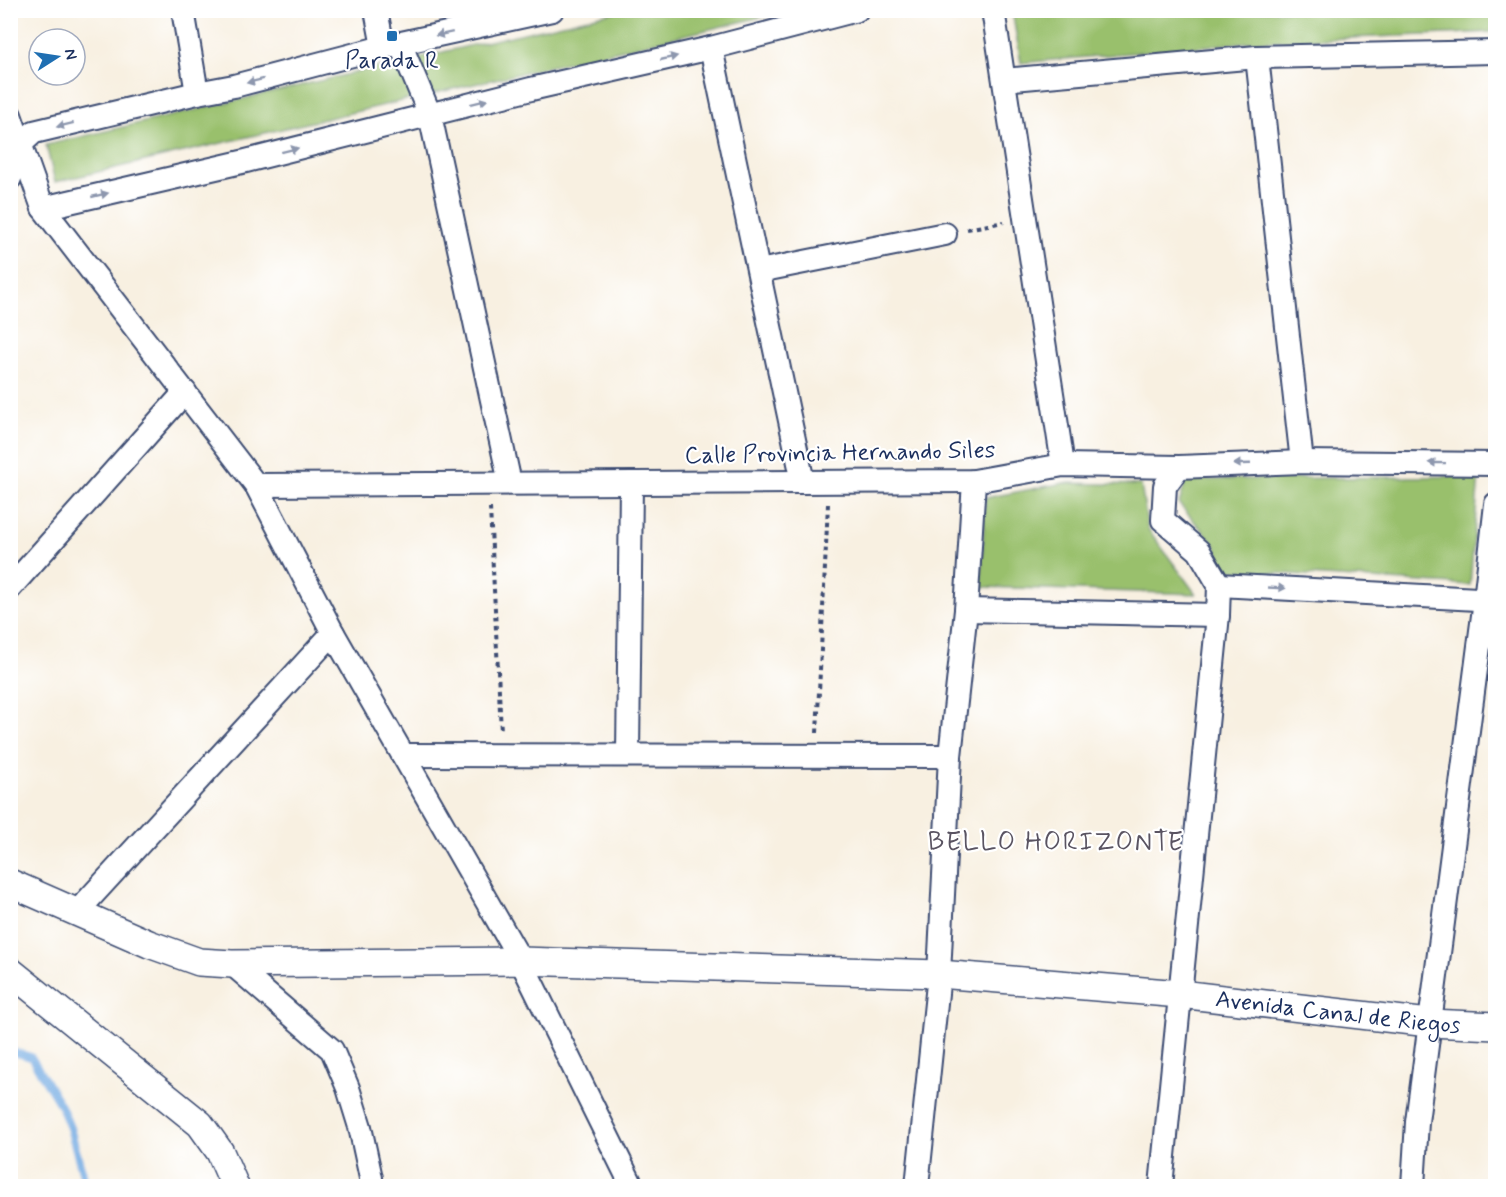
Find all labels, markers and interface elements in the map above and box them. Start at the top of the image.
north arrow [27,27,87,87]
marker: Parada R [385,29,399,43]
one-way arrow [434,30,453,39]
place label: Parada R [345,46,439,77]
text: N [59,47,82,62]
one-way arrow [660,53,679,62]
one-way arrow [245,76,264,86]
one-way arrow [470,97,488,107]
one-way arrow [55,120,74,130]
one-way arrow [281,145,299,155]
one-way arrow [91,190,110,199]
street label: Calle Provincia Hernando Siles [684,435,996,472]
one-way arrow [1428,458,1447,468]
one-way arrow [1233,460,1252,469]
one-way arrow [1267,584,1286,593]
district label: BELLO HORIZONTE [928,826,1184,860]
street label: Avenida Canal de Riegos [1214,984,1461,1042]

